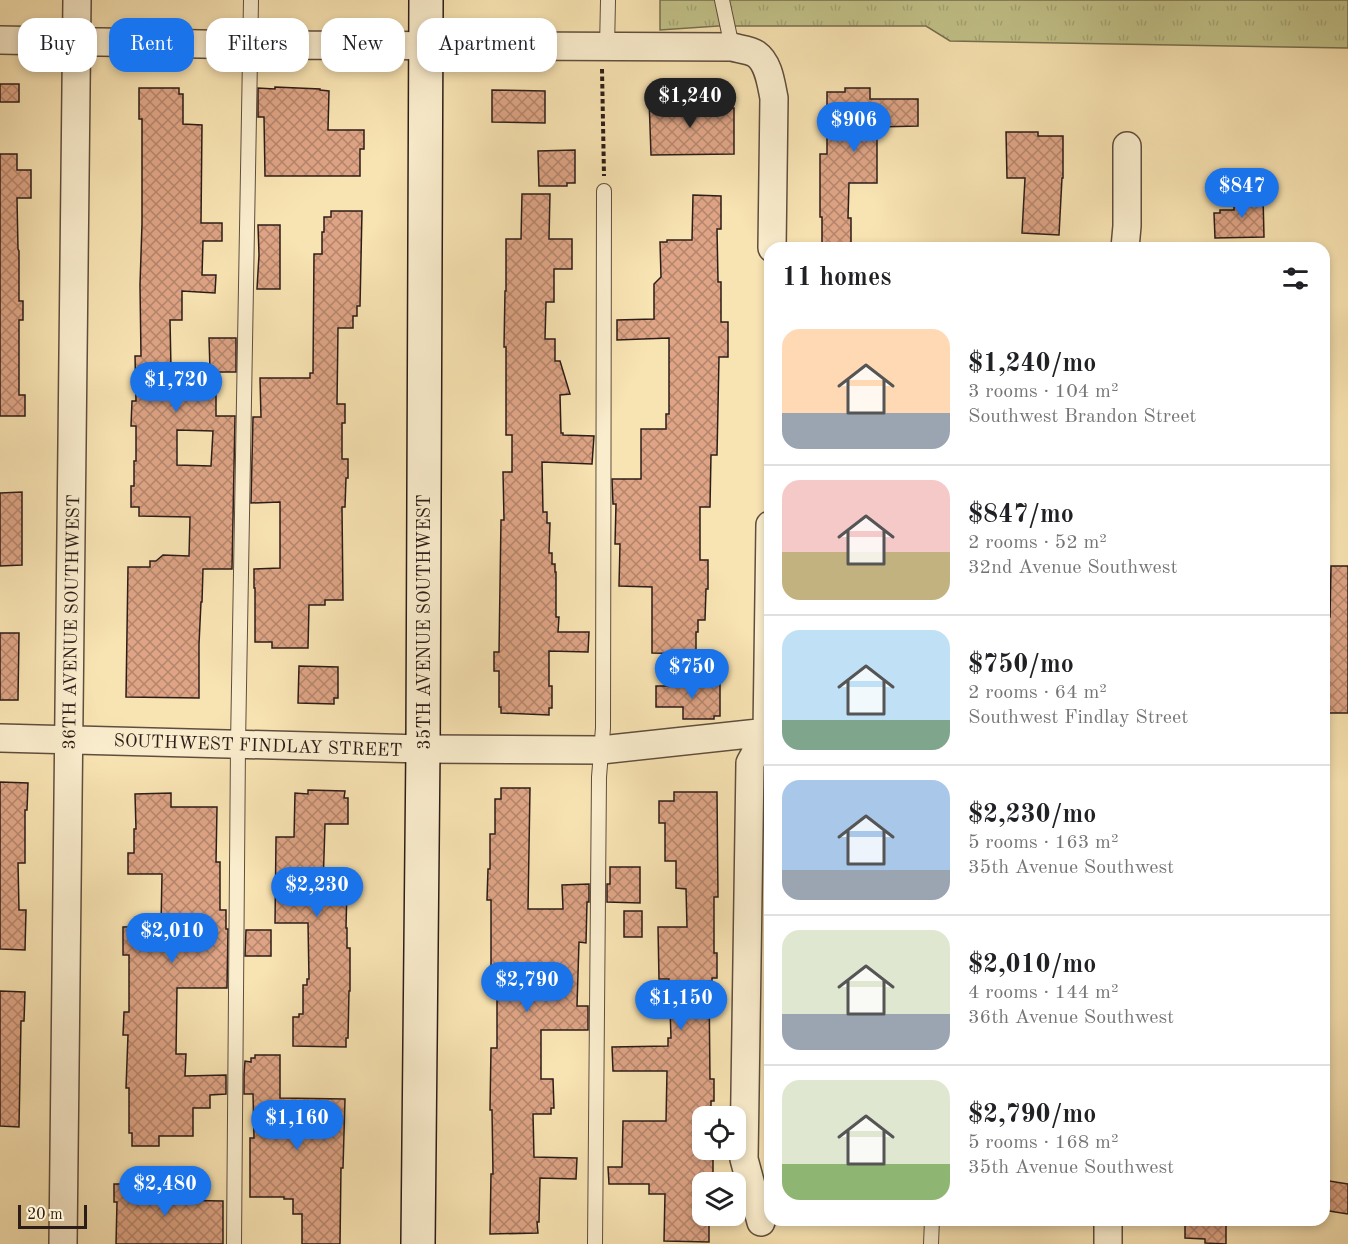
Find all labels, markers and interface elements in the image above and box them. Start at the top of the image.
chip: Buy [18,18,97,72]
chip: Rent [109,18,194,72]
chip: Filters [206,18,309,72]
chip: New [321,18,405,72]
chip: Apartment [417,18,557,72]
pin: $1,240 [641,78,739,129]
text: $1,240 [658,87,722,107]
pin: $906 [818,102,890,153]
text: $906 [831,111,877,131]
pin: $847 [1206,168,1278,219]
text: $847 [1219,177,1265,197]
icon: filters [1279,262,1312,295]
text: 11 homes [782,265,891,291]
text: $1,240/mo [968,351,1096,377]
icon: home [830,353,902,425]
pin: $1,720 [127,362,225,413]
text: $1,720 [144,371,208,391]
text: 3 rooms · 104 m² [968,382,1118,402]
text: Southwest Brandon Street [968,407,1196,427]
street label: 36TH AVENUE SOUTHWEST [61,494,83,750]
street label: 35TH AVENUE SOUTHWEST [416,494,434,750]
text: $847/mo [968,502,1074,528]
icon: home [830,504,902,576]
text: 2 rooms · 52 m² [968,533,1107,553]
text: 32nd Avenue Southwest [968,558,1177,578]
pin: $750 [656,649,728,700]
text: $750/mo [968,652,1074,678]
icon: home [830,654,902,726]
text: $750 [669,658,715,678]
text: 2 rooms · 64 m² [968,683,1107,703]
text: Southwest Findlay Street [968,708,1188,728]
street label: SOUTHWEST FINDLAY STREET [113,732,402,760]
text: $2,230/mo [968,802,1096,828]
icon: home [830,804,902,876]
text: 5 rooms · 163 m² [968,833,1118,853]
text: 35th Avenue Southwest [968,858,1174,878]
pin: $2,230 [268,867,366,918]
text: $2,230 [285,876,349,896]
pin: $2,010 [123,913,221,964]
text: $2,010 [140,922,204,942]
text: $2,010/mo [968,952,1096,978]
icon: home [830,954,902,1026]
pin: $2,790 [478,962,576,1013]
text: $2,790 [495,971,559,991]
pin: $1,150 [632,980,730,1031]
text: 4 rooms · 144 m² [968,983,1118,1003]
text: $1,150 [649,989,713,1009]
text: 36th Avenue Southwest [968,1008,1174,1028]
pin: $1,160 [248,1100,346,1151]
text: $2,790/mo [968,1102,1096,1128]
icon: home [830,1104,902,1176]
map controls [692,1106,746,1226]
button: locate [692,1106,746,1160]
text: $1,160 [265,1109,329,1129]
text: 5 rooms · 168 m² [968,1133,1118,1153]
text: 35th Avenue Southwest [968,1158,1174,1178]
pin: $2,480 [116,1166,214,1217]
button: layers [692,1172,746,1226]
text: $2,480 [133,1175,197,1195]
scale bar [18,1202,87,1230]
text: 20 m [27,1207,63,1223]

